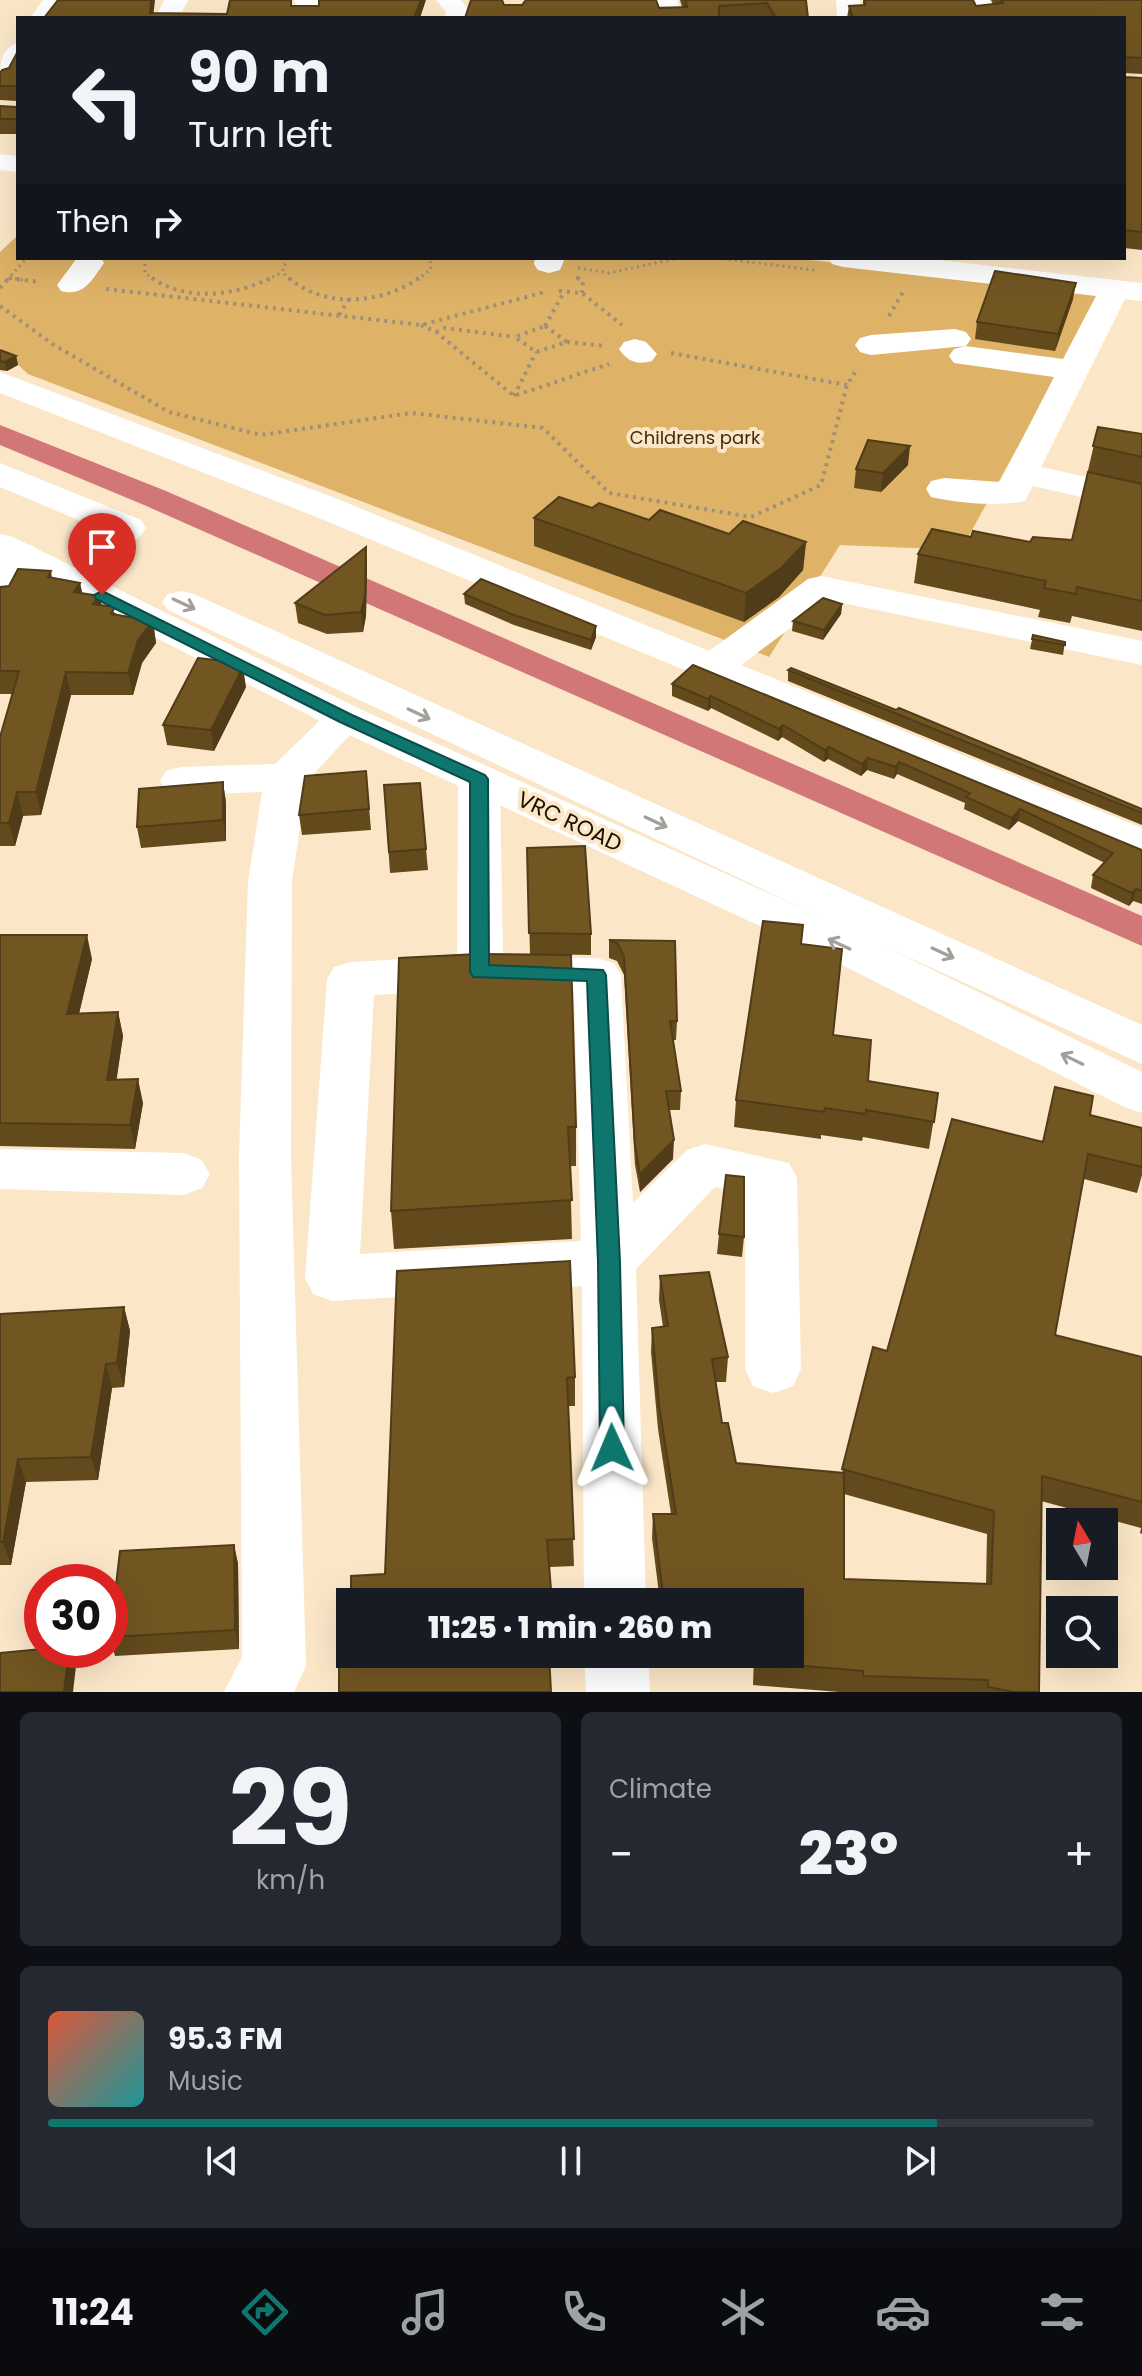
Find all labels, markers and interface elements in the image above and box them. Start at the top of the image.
text: 90 m [188,33,330,112]
icon: left [56,48,160,152]
text: Turn left [188,109,333,160]
text: Then [56,200,129,243]
icon: right [145,200,189,244]
park label: Childrens park [630,425,761,450]
pin [68,513,136,595]
icon: arrive [80,525,124,569]
one-way arrow [171,597,195,612]
one-way arrow [407,707,431,722]
street label: VRC ROAD [512,784,627,859]
one-way arrow [643,815,667,830]
one-way arrow [828,936,852,951]
one-way arrow [931,946,955,961]
one-way arrow [1061,1051,1085,1067]
position arrow [570,1406,654,1490]
north arrow [1046,1508,1118,1580]
map controls [1046,1508,1118,1668]
speed limit sign: 30 [24,1564,128,1668]
button: search [1046,1596,1118,1668]
text: 11:25 · 1 min · 260 m [428,1606,712,1649]
text: 29 [229,1736,352,1881]
text: Climate [609,1771,712,1807]
text: 23° [799,1812,898,1896]
text: − [609,1824,633,1885]
text: + [1064,1824,1094,1885]
text: km/h [256,1862,325,1898]
text: 95.3 FM [168,2017,283,2060]
text: Music [168,2063,243,2099]
icon: previous [200,2139,244,2183]
icon: pause [549,2139,593,2183]
icon: next [898,2139,942,2183]
icon: directions [237,2284,293,2340]
icon: music [397,2284,453,2340]
icon: phone [556,2284,612,2340]
icon: climate [715,2284,771,2340]
icon: car [875,2284,931,2340]
icon: filters [1034,2284,1090,2340]
text: 11:24 [52,2287,134,2338]

